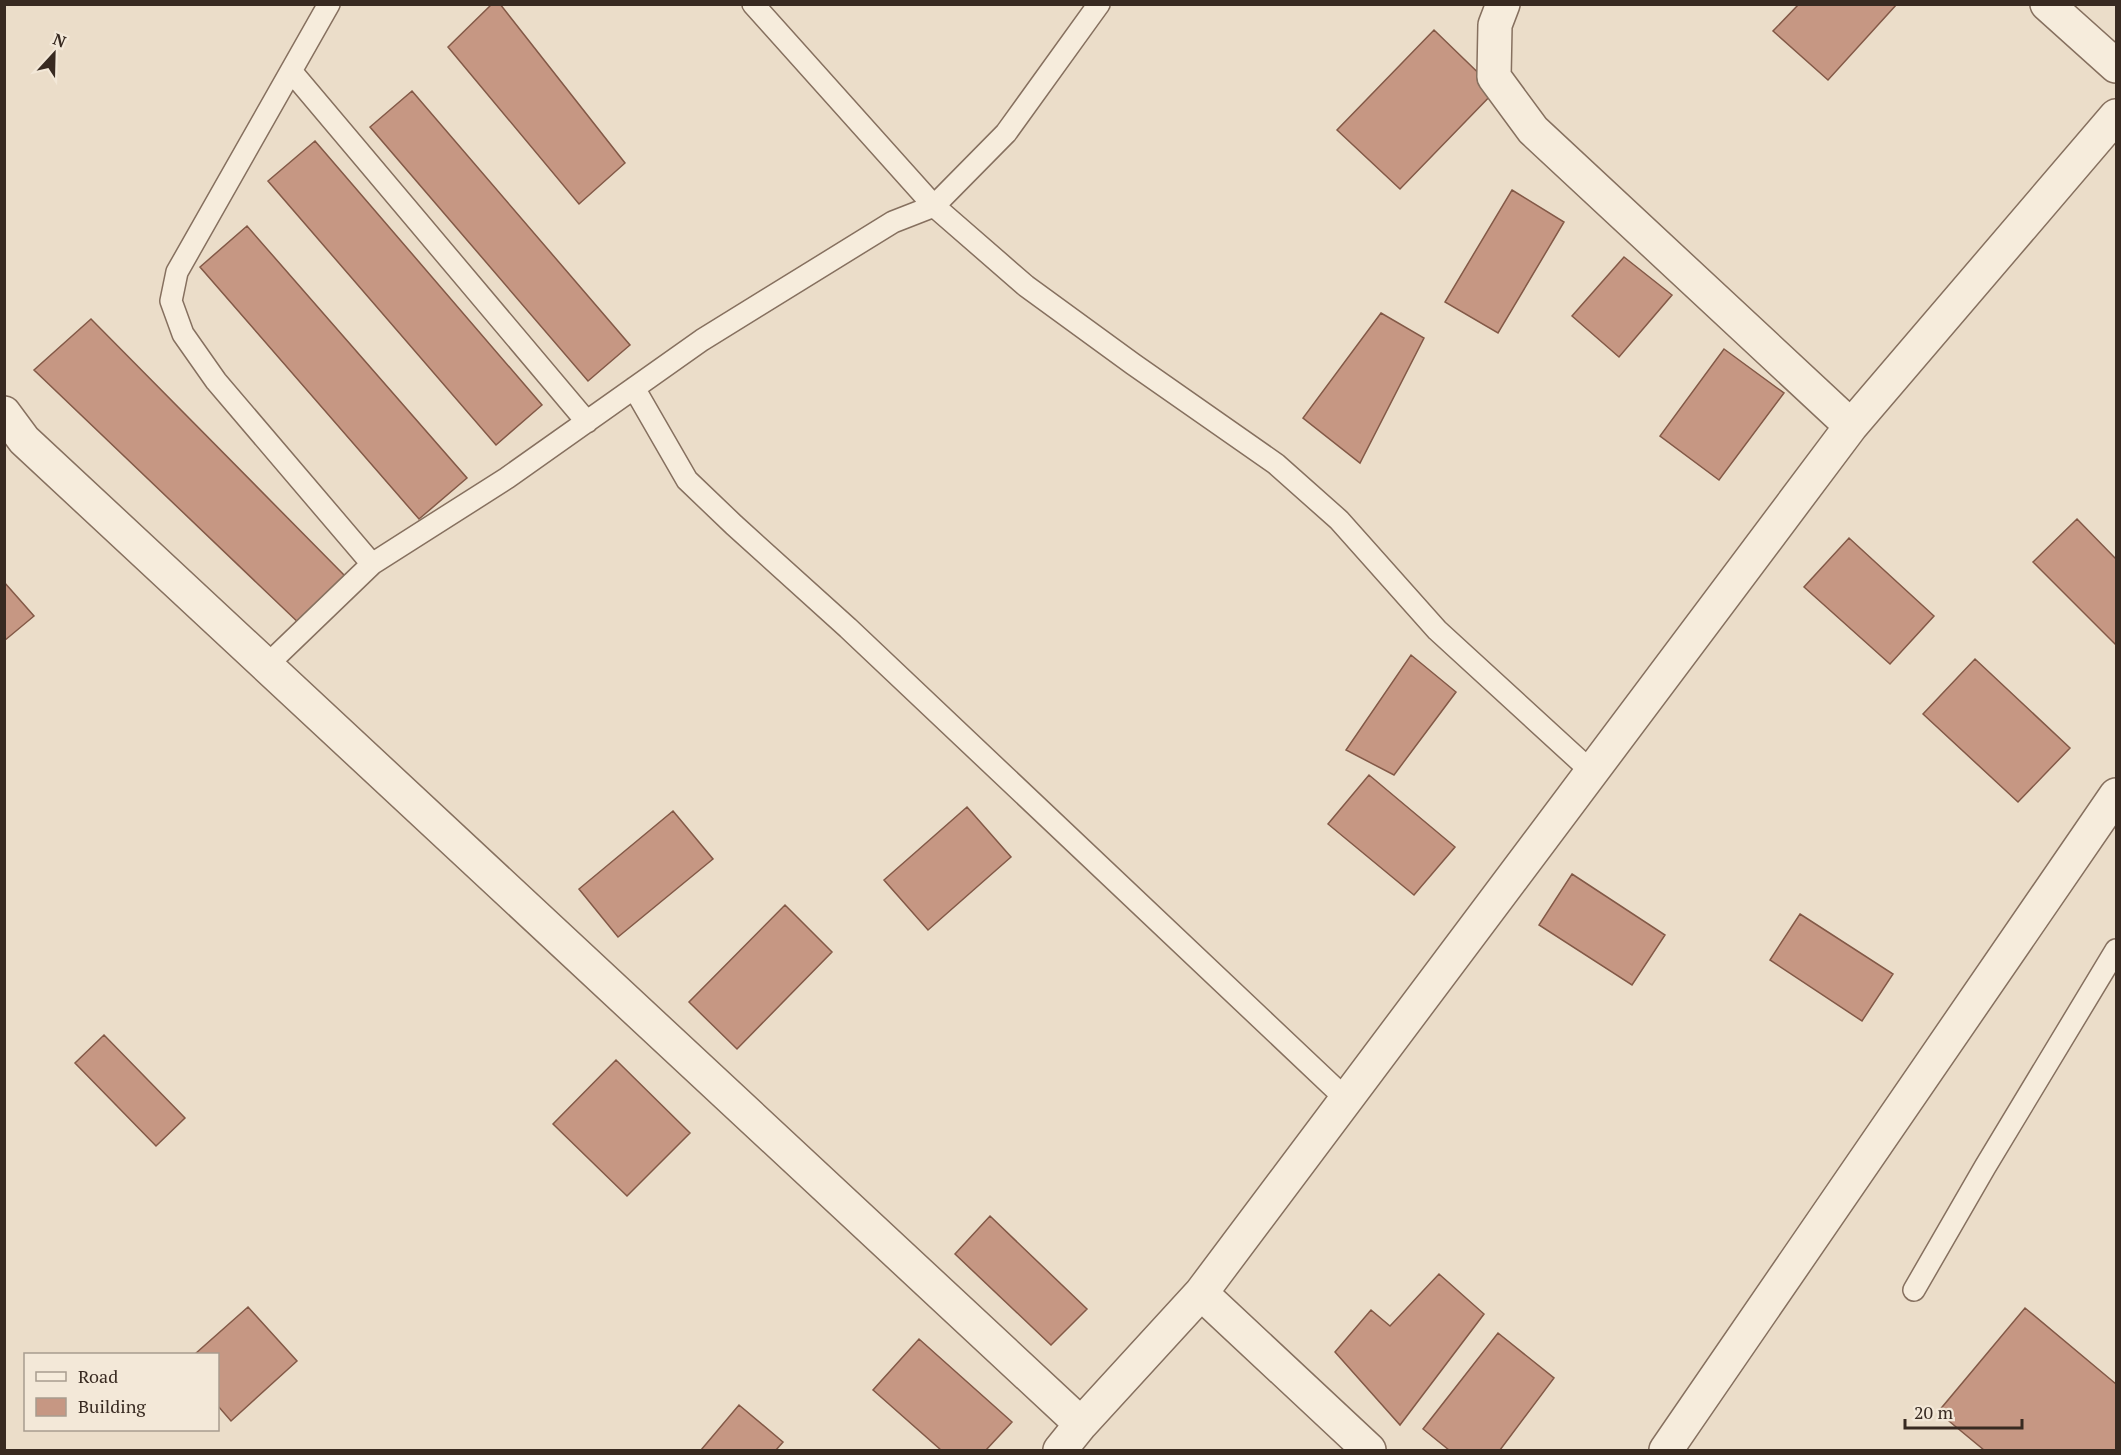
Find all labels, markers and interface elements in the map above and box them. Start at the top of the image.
north arrow [24,24,84,84]
text: N [50,28,69,53]
legend [24,1353,219,1431]
text: Road [78,1364,118,1388]
scale bar [1905,1392,2022,1430]
text: Building [78,1394,146,1418]
text: 20 m [1914,1400,1954,1424]

